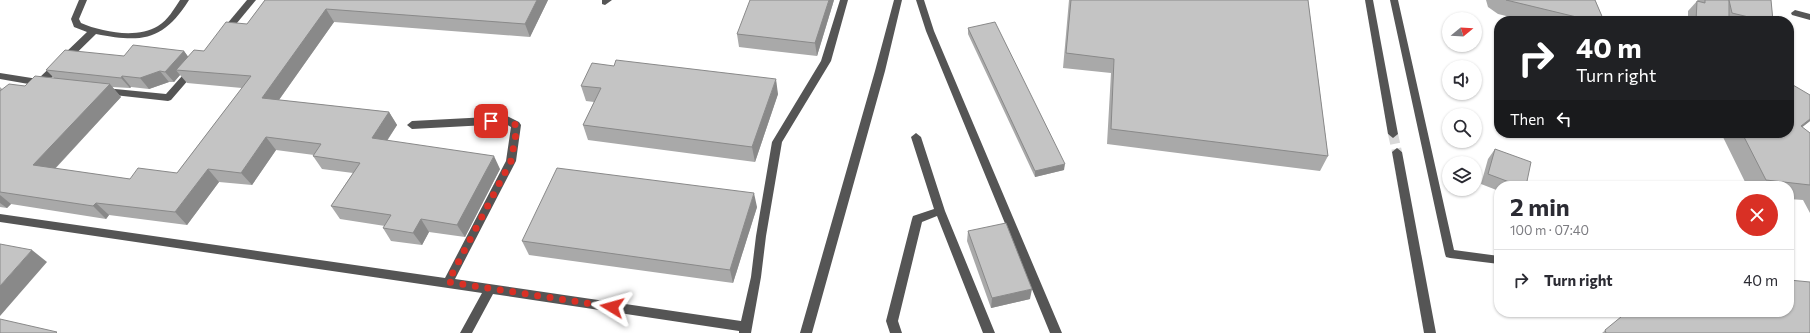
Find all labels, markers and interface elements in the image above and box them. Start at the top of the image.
north arrow [1442,12,1482,52]
map controls [1442,12,1482,196]
text: 40 m [1576,30,1642,64]
icon: right [1510,32,1562,84]
button: sound [1442,60,1482,100]
text: Turn right [1576,64,1656,86]
pin [474,104,508,138]
button: search [1442,108,1482,148]
icon: left [1553,108,1575,130]
icon: arrive [480,110,502,132]
text: Then [1510,110,1545,128]
button: layers [1442,156,1482,196]
text: 2 min [1510,192,1570,221]
button: close [1736,194,1778,236]
text: 100 m · 07:40 [1510,222,1589,238]
icon: right [1510,269,1532,291]
text: Turn right [1544,271,1613,289]
text: 40 m [1743,271,1778,289]
position arrow [591,286,633,328]

